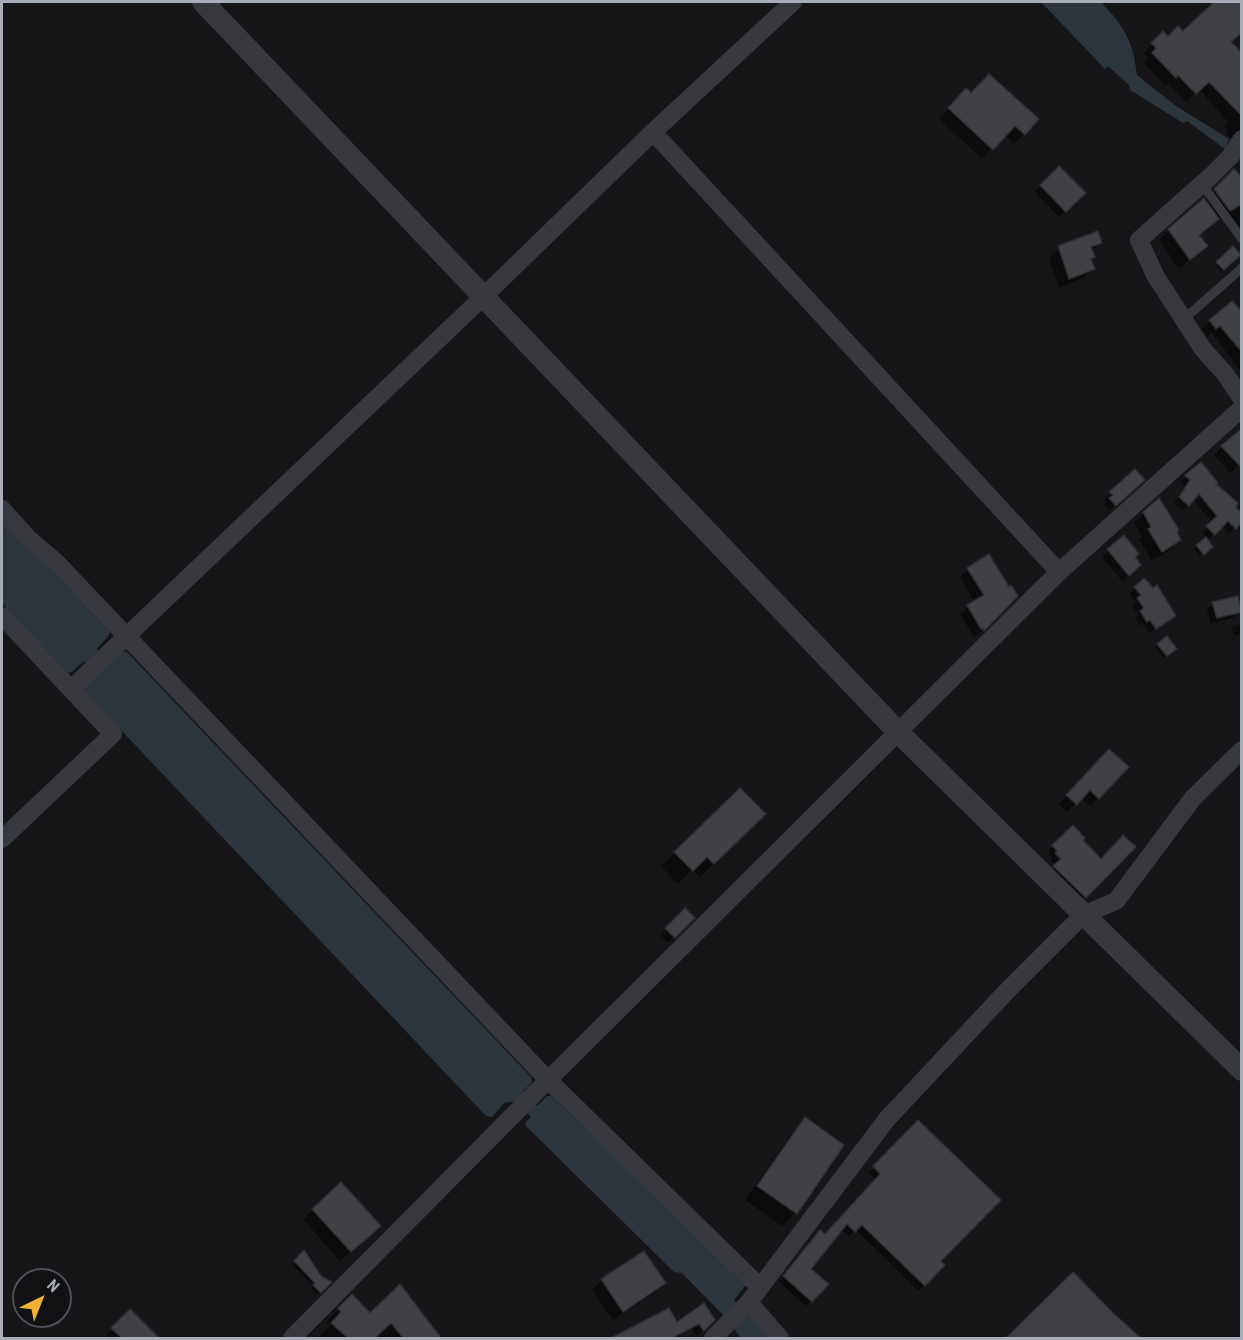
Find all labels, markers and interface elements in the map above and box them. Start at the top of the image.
north arrow [12,1268,72,1328]
text: N [43,1276,63,1296]

